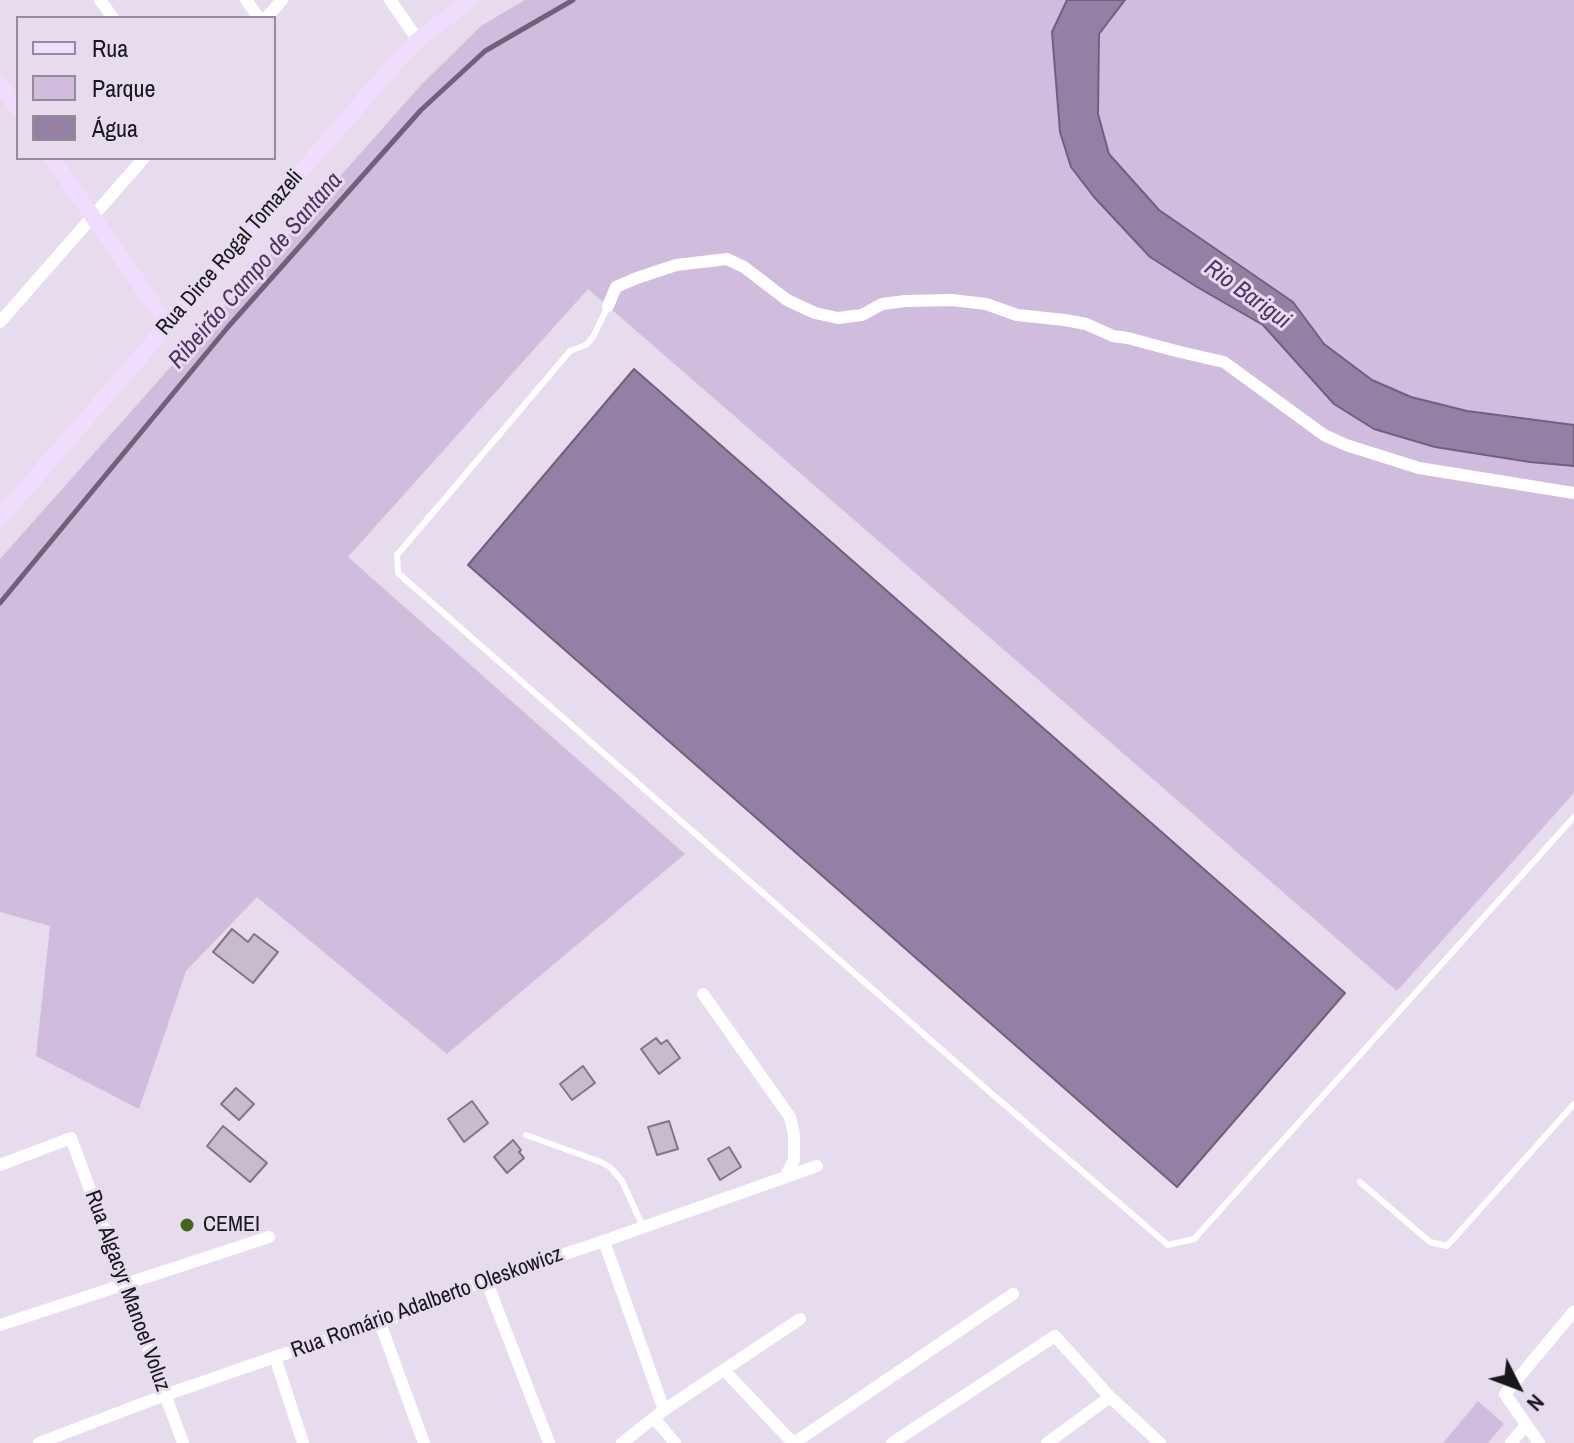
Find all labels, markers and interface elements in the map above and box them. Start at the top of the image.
legend [16,16,276,160]
text: Rua [92,32,128,64]
text: Parque [92,72,155,104]
text: Água [92,112,138,144]
street label: Rua Dirce Rogal Tomazeli [151,165,309,341]
water label: Ribeirão Campo de Santana [163,167,349,375]
water label: Rio Barigui [1198,254,1296,336]
street label: Rua Algacyr Manoel Voluz [78,1187,176,1395]
place label: CEMEI [203,1212,260,1238]
marker: CEMEI [178,1216,196,1234]
street label: Rua Romário Adalberto Oleskowicz [288,1242,566,1364]
north arrow [1478,1347,1558,1427]
text: N [1520,1388,1551,1418]

